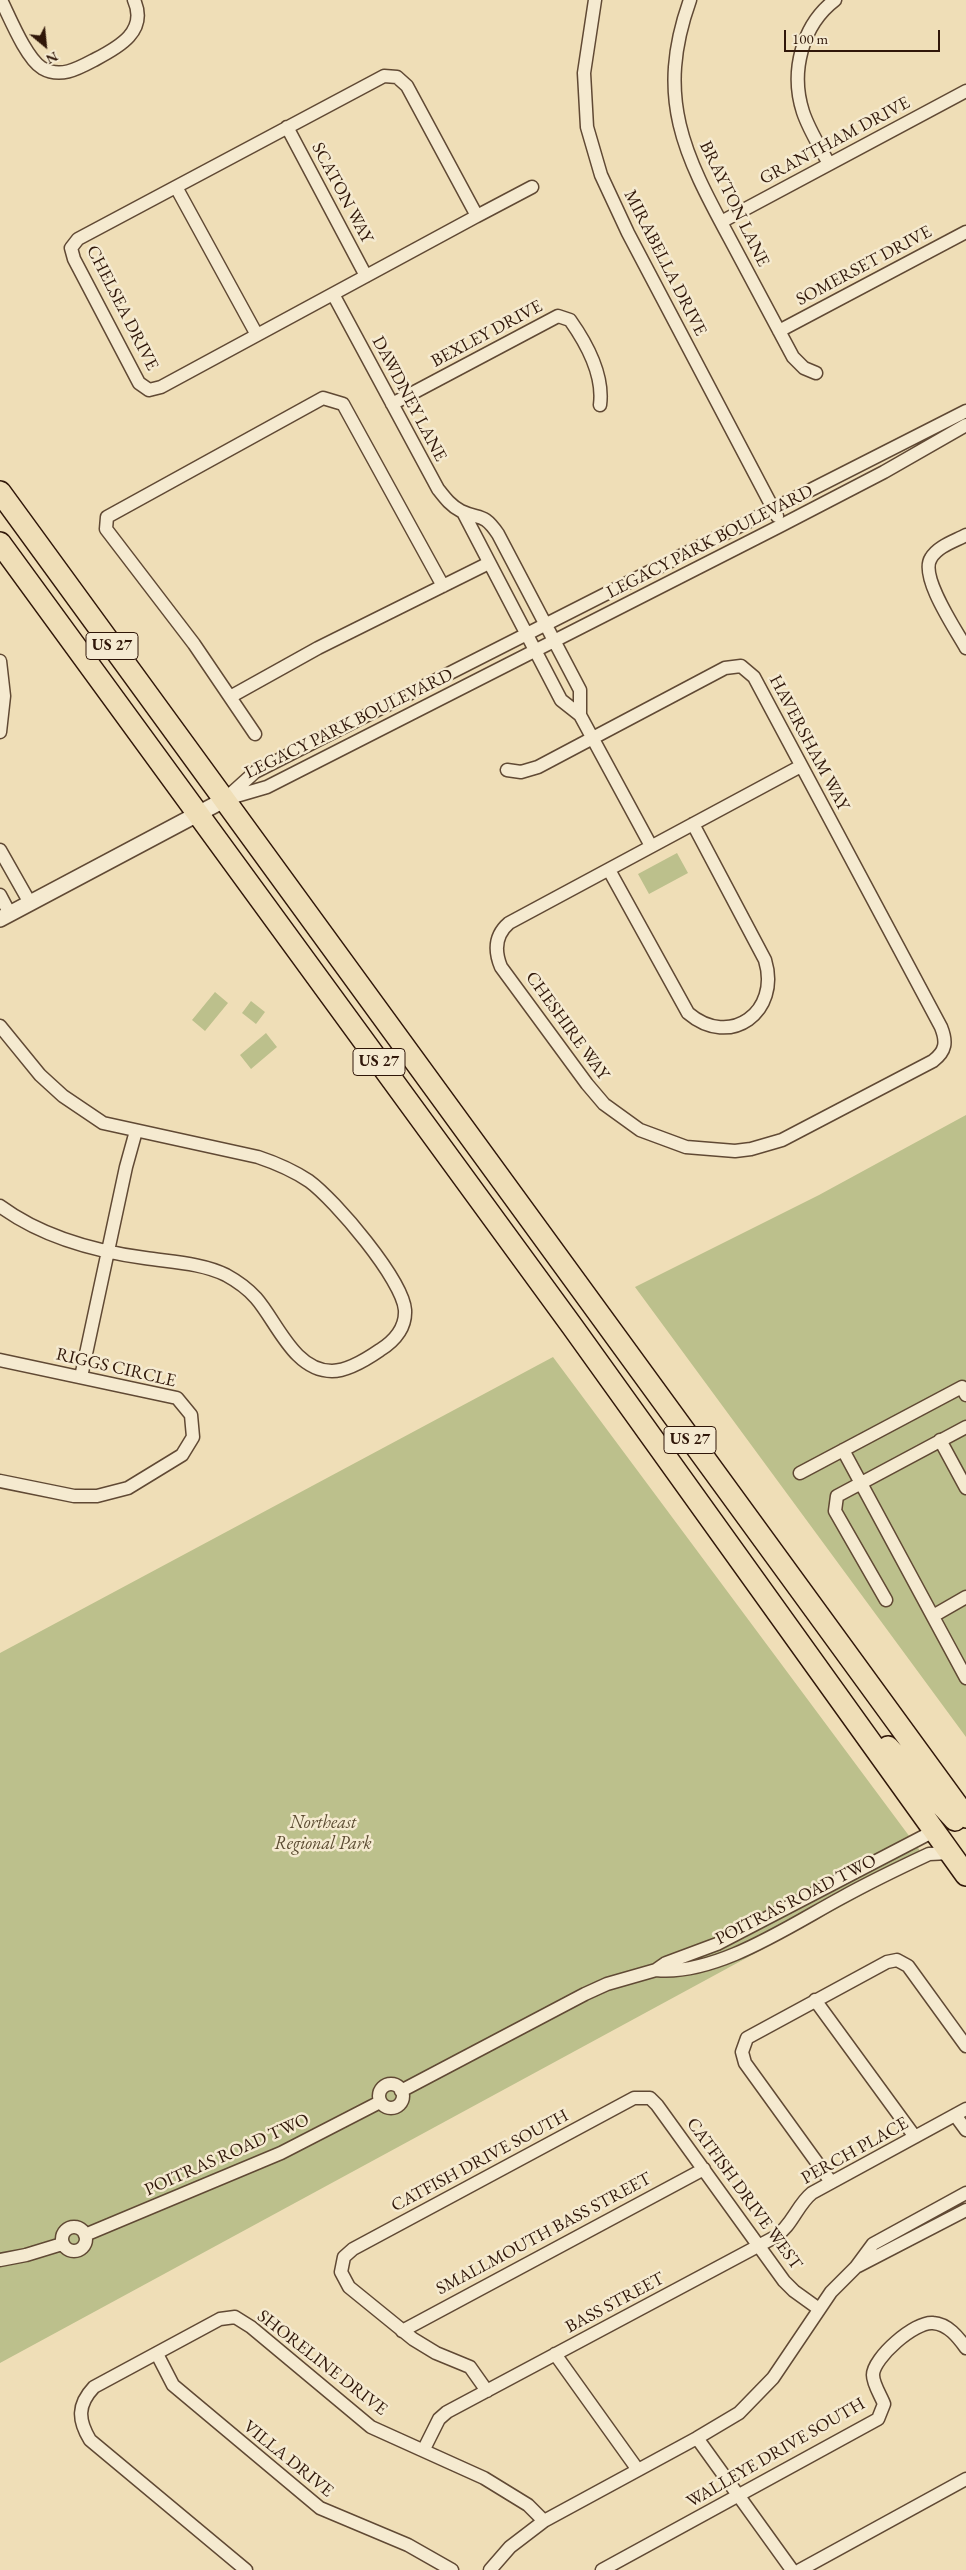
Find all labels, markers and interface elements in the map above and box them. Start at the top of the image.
north arrow [20,20,70,70]
scale bar [786,20,942,52]
text: 100 m [792,29,828,48]
text: N [43,48,61,69]
street label: GRANTHAM DRIVE [756,92,914,190]
street label: BRAYTON LANE [694,138,774,270]
street label: SCATON WAY [306,139,378,247]
street label: MIRABELLA DRIVE [619,186,711,340]
street label: SOMERSET DRIVE [793,221,935,311]
street label: CHELSEA DRIVE [81,242,163,374]
street label: BEXLEY DRIVE [428,296,546,372]
street label: DAWDNEY LANE [367,333,451,465]
street label: LEGACY PARK BOULEVARD [603,480,817,604]
road number: US 27 [86,632,138,659]
street label: LEGACY PARK BOULEVARD [241,664,457,784]
street label: HAVERSHAM WAY [764,671,854,815]
street label: CHESHIRE WAY [520,968,614,1084]
road number: US 27 [353,1048,405,1076]
street label: RIGGS CIRCLE [54,1344,178,1392]
road number: US 27 [664,1426,716,1454]
park label: Northeast Regional Park [274,1812,372,1855]
street label: POITRAS ROAD TWO [712,1850,880,1950]
street label: CATFISH DRIVE SOUTH [388,2105,572,2217]
street label: POITRAS ROAD TWO [141,2109,313,2201]
street label: PERCH PLACE [798,2113,912,2189]
street label: CATFISH DRIVE WEST [682,2114,806,2274]
street label: SMALLMOUTH BASS STREET [433,2168,655,2300]
street label: BASS STREET [562,2268,668,2338]
street label: SHORELINE DRIVE [253,2306,391,2420]
street label: WALLEYE DRIVE SOUTH [683,2393,869,2513]
street label: VILLA DRIVE [238,2416,338,2502]

